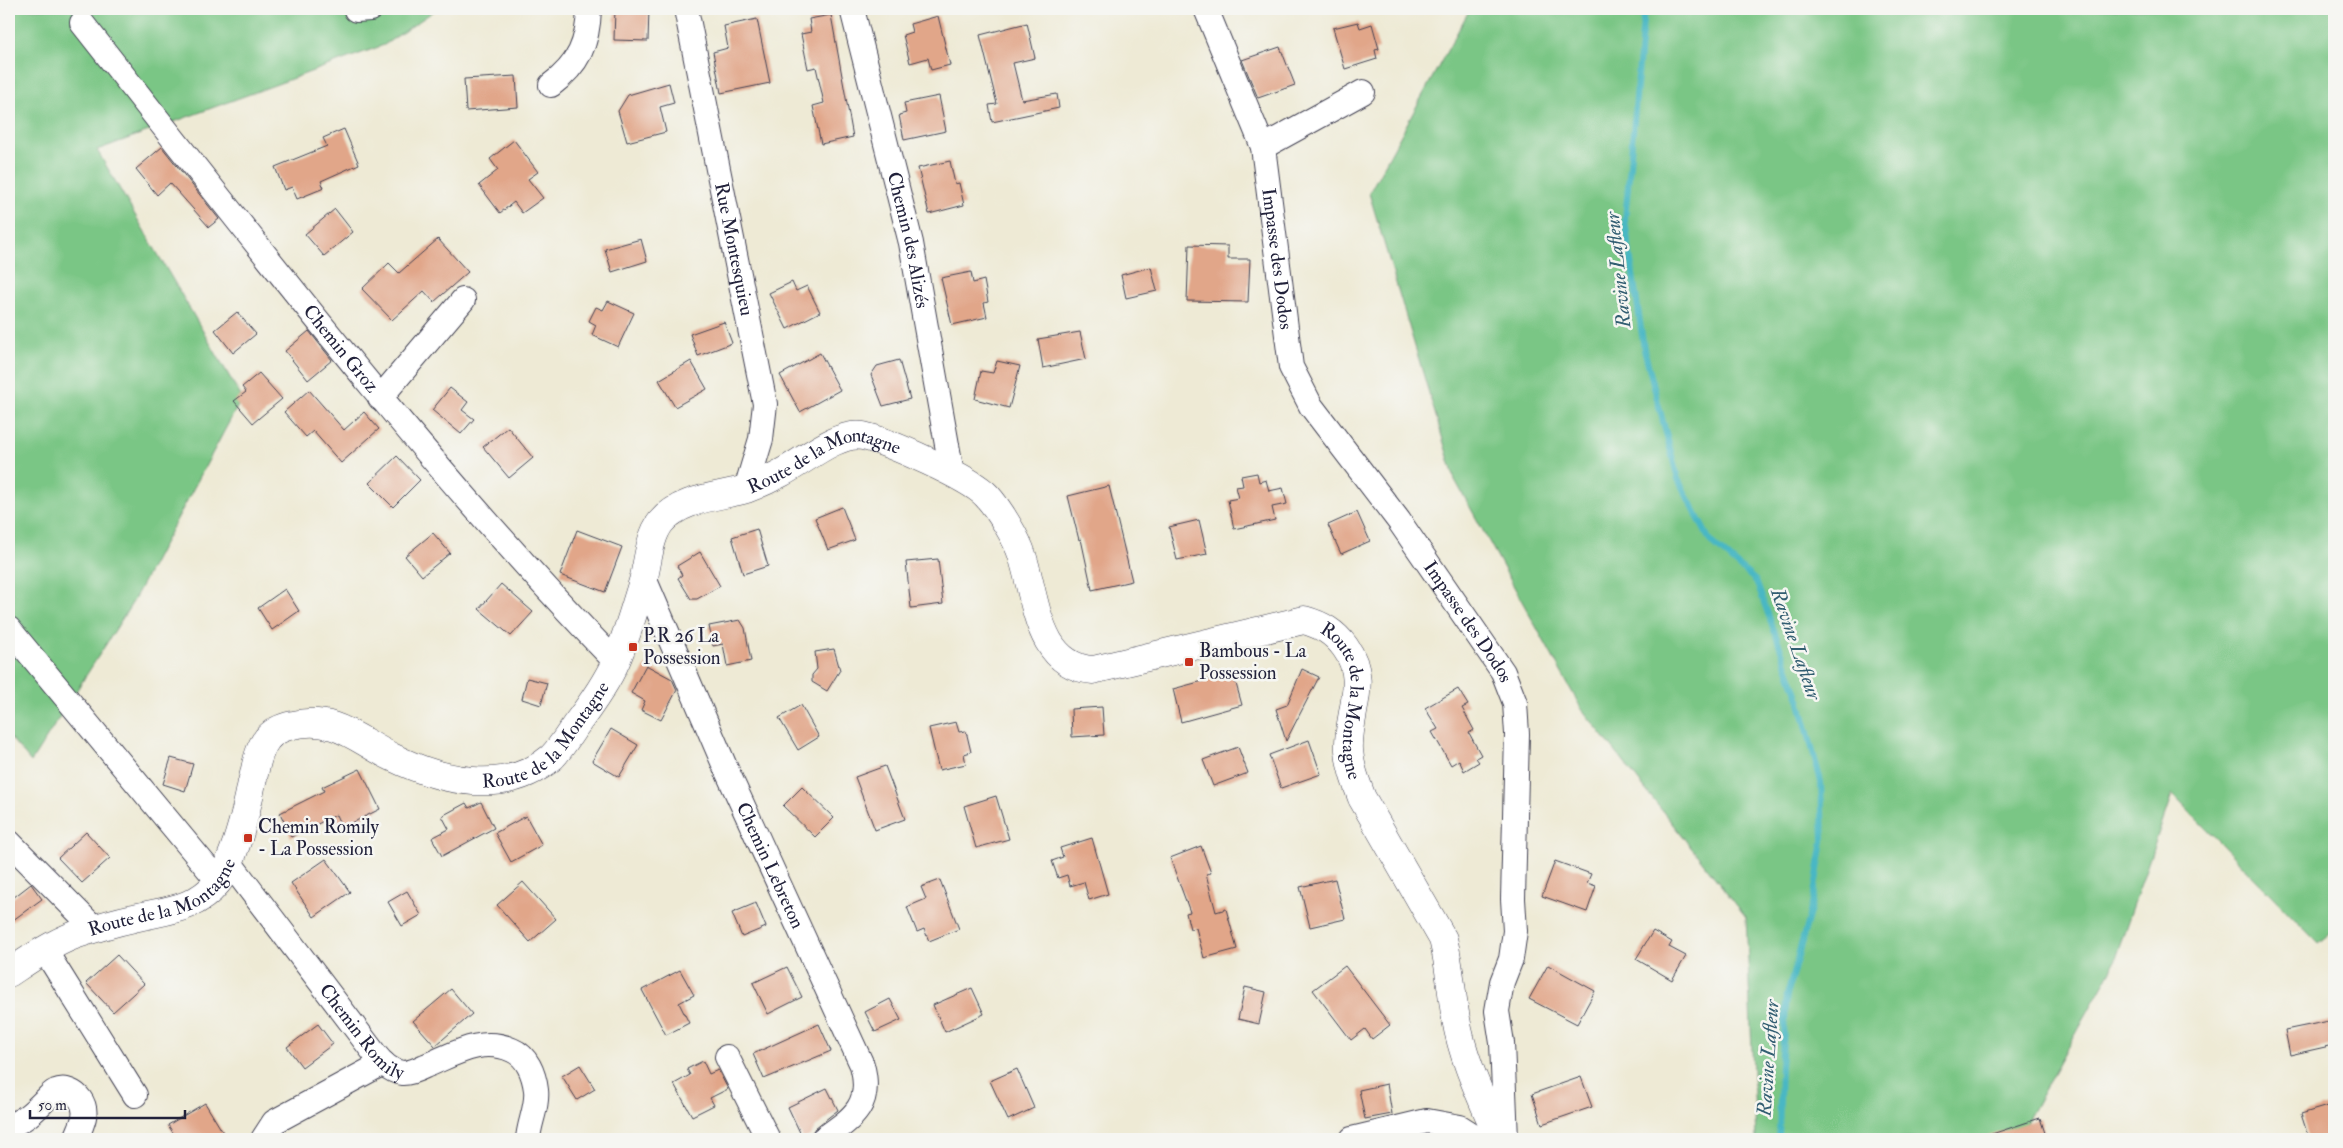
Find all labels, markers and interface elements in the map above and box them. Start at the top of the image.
street label: Chemin des Alizés [882,169,934,310]
street label: Rue Montesquieu [709,181,759,318]
street label: Impasse des Dodos [1256,187,1298,331]
water label: Ravine Lafleur [1599,209,1637,330]
street label: Chemin Groz [298,300,384,398]
street label: Route de la Montagne [744,423,904,499]
street label: Impasse des Dodos [1418,556,1518,686]
water label: Ravine Lafleur [1765,584,1827,705]
street label: Route de la Montagne [1316,617,1369,783]
place label: P.R 26 La Possession [643,624,721,670]
place label: Bambous - La Possession [1199,639,1307,685]
marker: P.R 26 La Possession [627,641,639,653]
marker: Bambous - La Possession [1183,656,1195,668]
street label: Route de la Montagne [481,677,615,794]
street label: Chemin Lebreton [731,798,810,933]
place label: Chemin Romily - La Possession [258,815,380,861]
marker: Chemin Romily - La Possession [242,832,254,844]
street label: Route de la Montagne [85,854,241,942]
street label: Chemin Romily [314,979,407,1085]
water label: Ravine Lafleur [1751,997,1785,1118]
scale bar [30,1088,185,1120]
text: 50 m [38,1096,67,1115]

